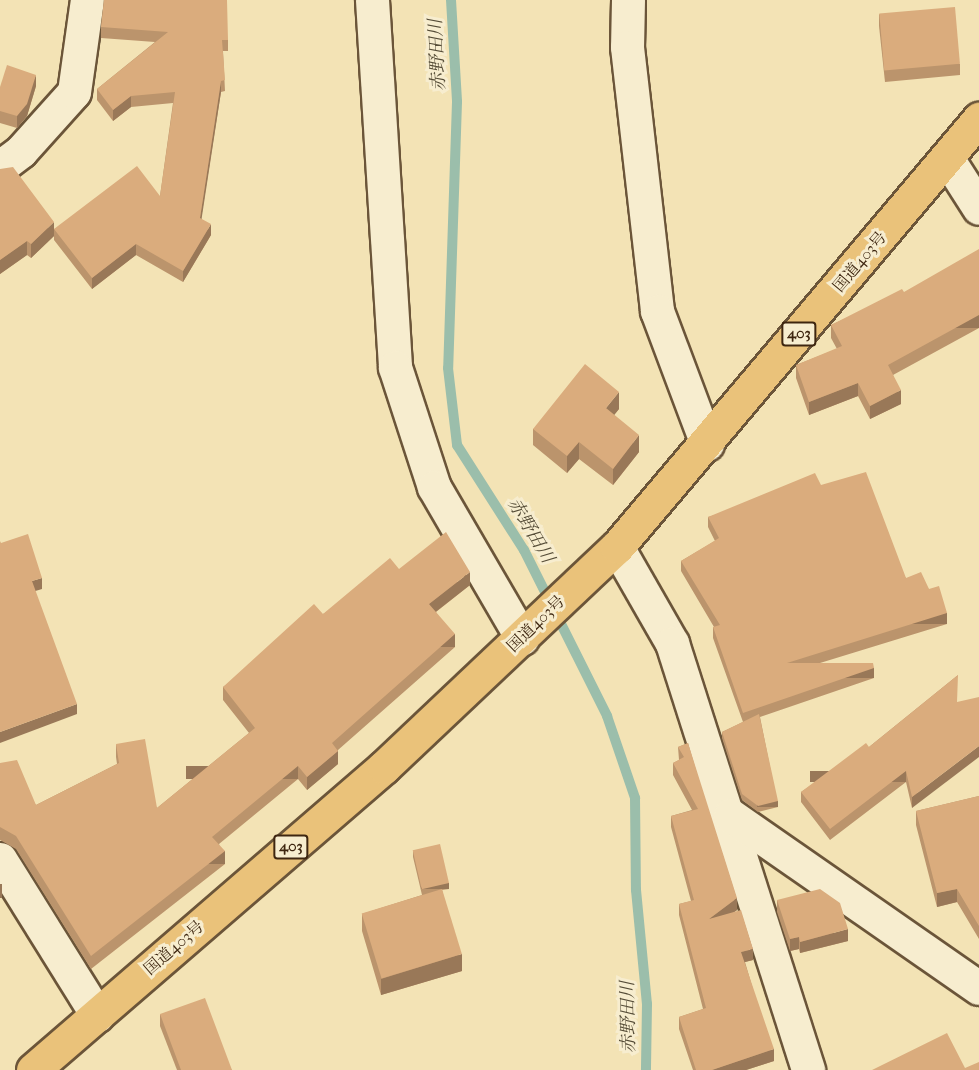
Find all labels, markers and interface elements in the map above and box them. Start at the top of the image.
water label: 赤野田川 [425,18,451,92]
street label: 国道403号 [829,228,891,296]
road number: 403 [781,322,817,346]
water label: 赤野田川 [502,495,558,567]
street label: 国道403号 [503,592,569,656]
road number: 403 [273,835,309,859]
street label: 国道403号 [140,917,208,979]
water label: 赤野田川 [618,981,640,1053]

